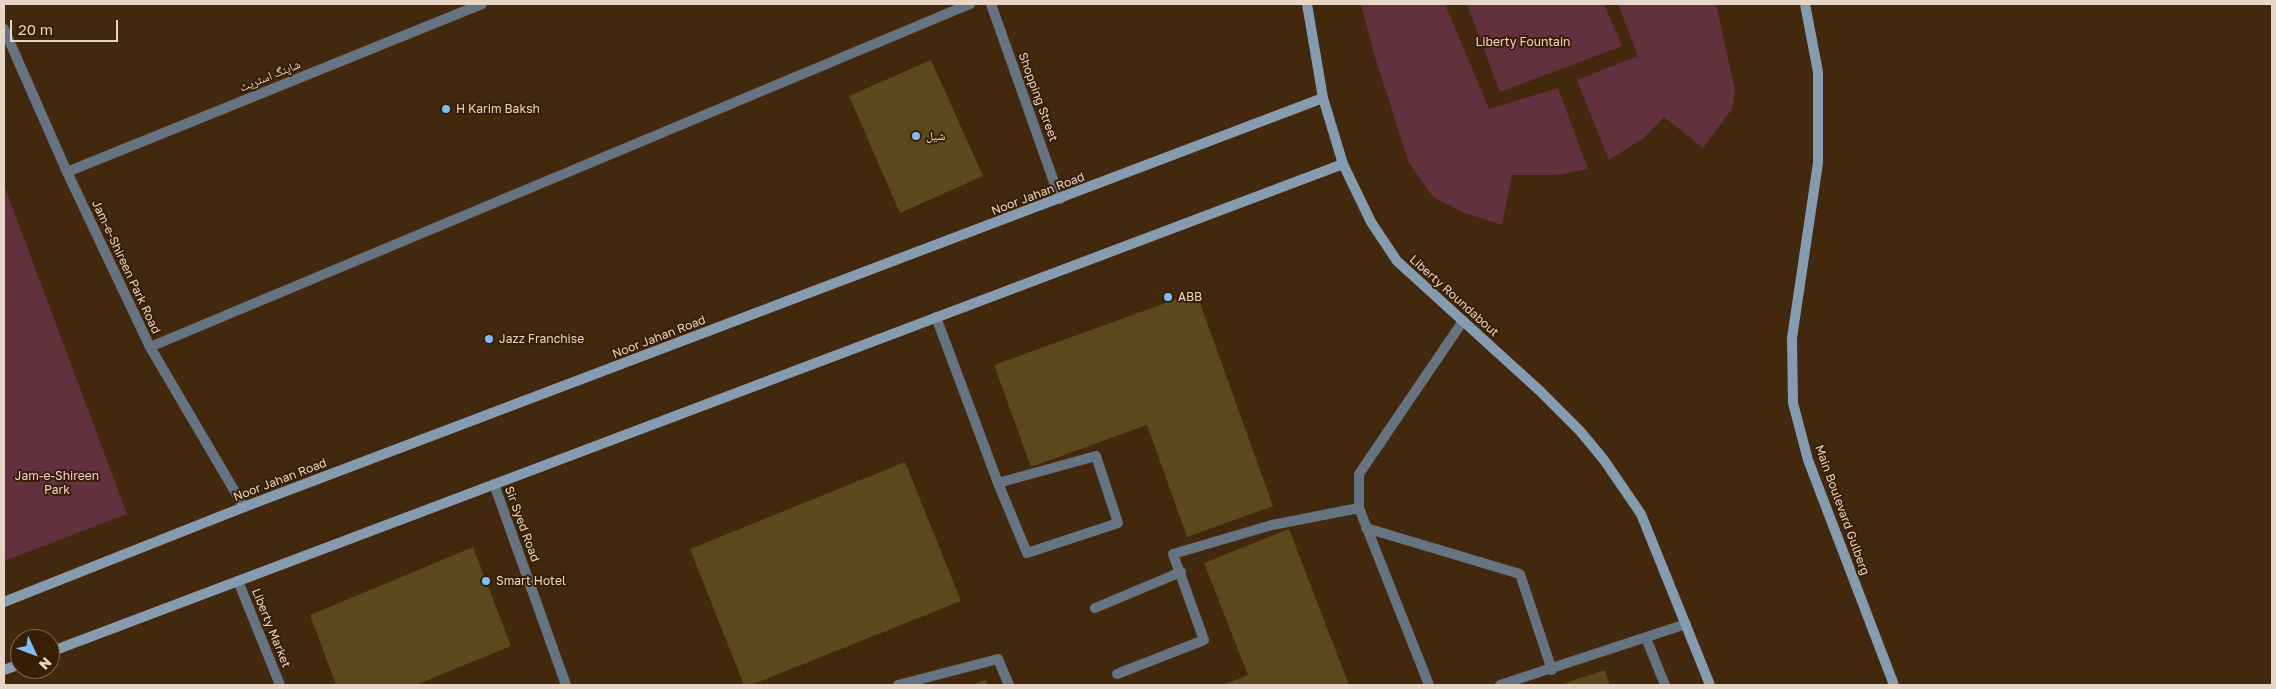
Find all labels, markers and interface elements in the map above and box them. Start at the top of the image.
scale bar [12,10,120,42]
text: 20 m [18,20,53,38]
park label: Liberty Fountain [1476,35,1570,49]
street label: Shopping Street [1015,51,1061,143]
street label: شاپنگ اسٹریٹ [237,57,303,95]
place label: H Karim Baksh [456,102,540,116]
marker: H Karim Baksh [440,103,452,115]
place label: شیل [926,129,945,143]
marker: شیل [910,130,922,142]
street label: Noor Jahan Road [989,170,1087,218]
street label: Jam-e-Shireen Park Road [89,198,163,336]
street label: Liberty Roundabout [1407,252,1501,340]
place label: ABB [1178,290,1202,304]
marker: ABB [1162,291,1174,303]
street label: Noor Jahan Road [610,313,708,361]
place label: Jazz Franchise [499,332,584,346]
marker: Jazz Franchise [483,333,495,345]
street label: Main Boulevard Gulberg [1812,443,1872,577]
street label: Noor Jahan Road [231,456,329,504]
park label: Jam-e-Shireen Park [15,469,99,497]
street label: Sir Syed Road [502,484,542,564]
place label: Smart Hotel [496,574,566,588]
marker: Smart Hotel [480,575,492,587]
street label: Liberty Market [249,586,293,670]
north arrow [10,629,60,679]
text: N [36,654,55,674]

